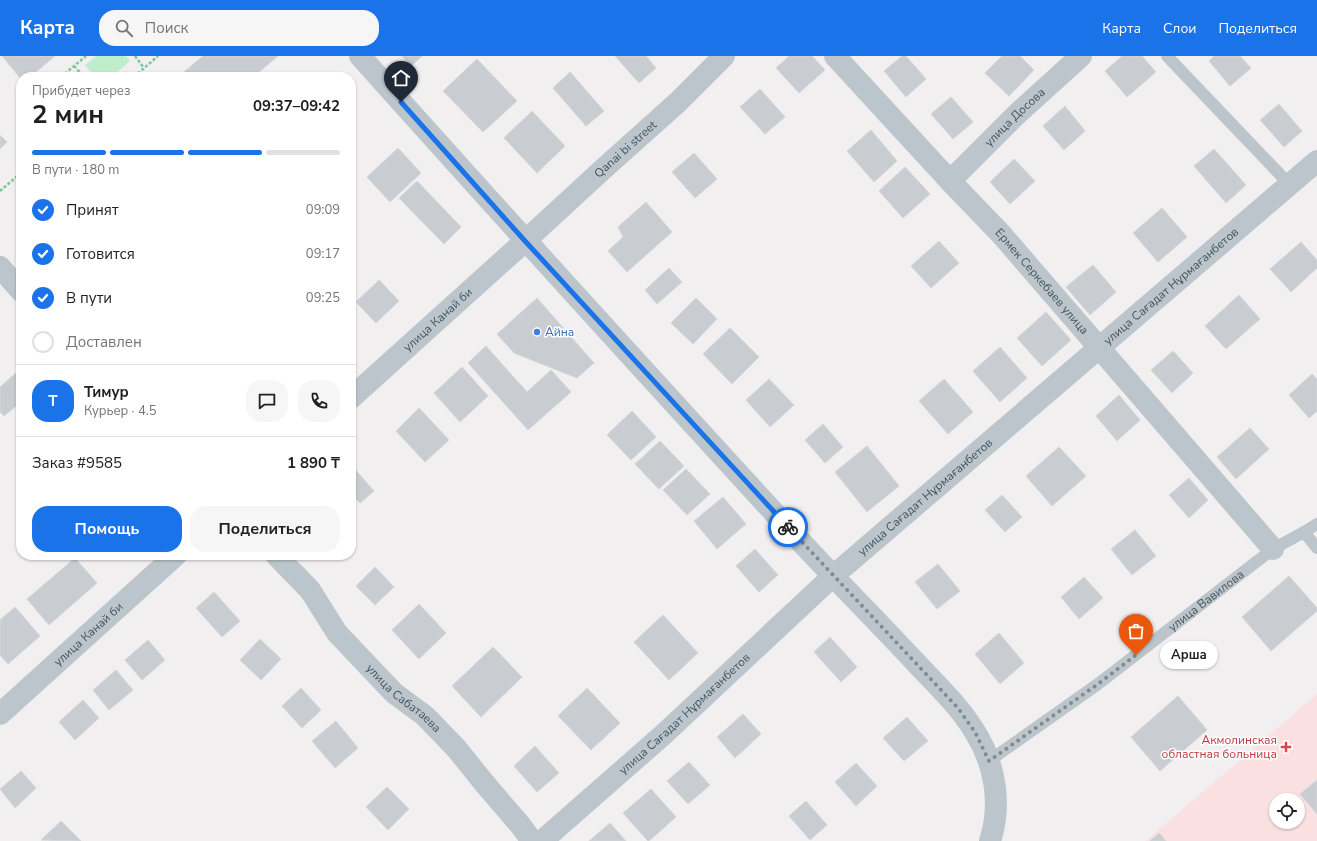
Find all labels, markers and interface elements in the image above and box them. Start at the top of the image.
search box [99,10,379,46]
text: Карта [20,15,75,41]
icon: search [113,17,135,39]
text: Поиск [145,18,188,38]
text: Карта [1102,19,1141,38]
text: Слои [1163,19,1197,38]
text: Поделиться [1219,19,1297,38]
pin [384,61,418,102]
icon: home [390,67,412,89]
text: Прибудет через [32,82,130,100]
street label: улица Досова [981,84,1049,150]
text: 09:37–09:42 [253,96,340,116]
text: 2 мин [32,97,104,132]
street label: Qanai bi street [591,116,661,181]
text: В пути · 180 m [32,161,119,179]
icon: check [32,199,54,221]
text: Принят [66,200,119,220]
text: 09:09 [306,201,340,219]
street label: улица Сағадат Нұрмағанбетов [1100,224,1242,348]
street label: Ермек Серкебаев улица [992,225,1092,338]
icon: check [32,243,54,265]
text: Готовится [66,244,135,264]
text: 09:17 [306,245,340,263]
street label: улица Канай би [400,284,476,355]
icon: check [32,287,54,309]
text: В пути [66,288,112,308]
text: 09:25 [306,289,340,307]
place label: Айна [545,324,574,340]
marker: Айна [532,327,542,337]
text: Доставлен [66,332,142,352]
button: chat [246,380,288,422]
button: phone [298,380,340,422]
text: Тимур [84,382,129,402]
text: Т [48,391,58,411]
text: Курьер · 4.5 [84,402,157,420]
street label: улица Сағадат Нұрмағанбетов [854,434,996,559]
text: Заказ #9585 [32,453,122,473]
text: 1 890 ₸ [287,453,340,473]
button: Помощь [32,506,182,552]
button: Поделиться [190,506,340,552]
courier [768,507,808,547]
icon: bike [777,516,799,538]
street label: улица Вавилова [1165,566,1247,635]
street label: улица Канай би [50,599,126,670]
pin [1119,614,1153,655]
icon: bag [1125,620,1147,642]
callout: Арша [1160,641,1218,669]
text: Арша [1171,646,1207,664]
street label: улица Сағадат Нұрмағанбетов [615,649,754,778]
street label: улица Сабатаева [363,661,445,736]
place label: Акмолинская областная больница [1162,732,1277,762]
marker: Акмолинская областная больница [1280,741,1292,753]
map controls [1269,793,1305,829]
button: locate [1269,793,1305,829]

